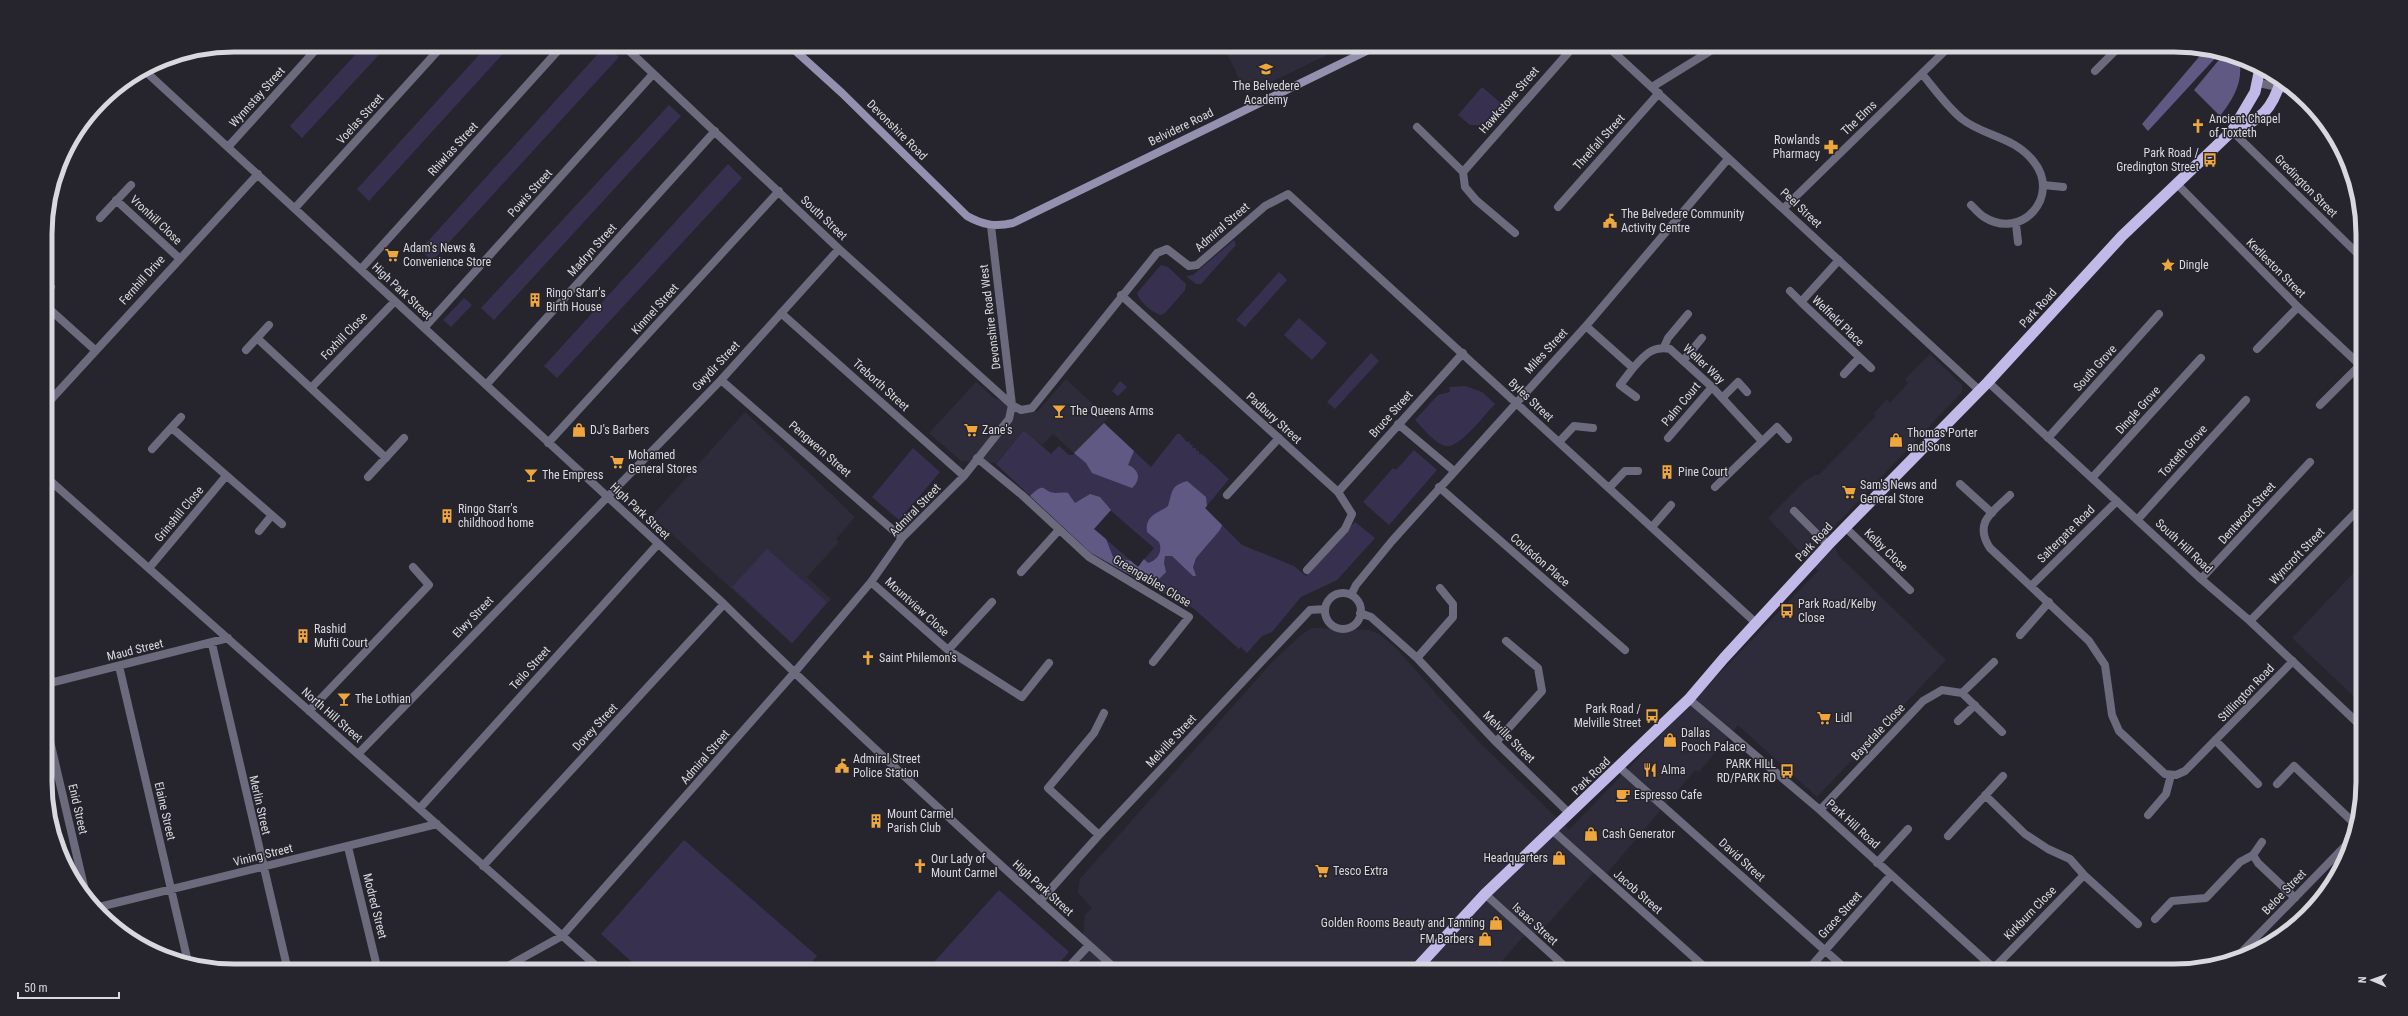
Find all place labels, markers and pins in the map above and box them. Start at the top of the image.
school or university icon: The Belvedere Academy [1258,61,1274,77]
place label: The Belvedere Academy [1233,79,1300,107]
place label: Ancient Chapel of Toxteth [2209,112,2280,140]
church icon: Ancient Chapel of Toxteth [2190,118,2206,134]
place label: Rowlands Pharmacy [1773,133,1820,161]
pharmacy icon: Rowlands Pharmacy [1823,139,1839,155]
place label: Park Road / Gredington Street [2116,146,2200,174]
bus stop icon: Park Road / Gredington Street [2202,152,2218,168]
place label: The Belvedere Community Activity Centre [1621,207,1744,235]
public building icon: The Belvedere Community Activity Centre [1602,213,1618,229]
place label: Adam's News & Convenience Store [403,241,491,269]
supermarket icon: Adam's News & Convenience Store [384,247,400,263]
place icon: Dingle [2160,257,2176,273]
place label: Dingle [2179,258,2209,272]
place label: Ringo Starr's Birth House [546,286,606,314]
building icon: Ringo Starr's Birth House [527,292,543,308]
bar icon: The Queens Arms [1051,403,1067,419]
place label: The Queens Arms [1070,404,1154,418]
shop icon: DJ's Barbers [571,422,587,438]
supermarket icon: Zane's [963,422,979,438]
place label: DJ's Barbers [590,423,649,437]
place label: Zane's [982,423,1012,437]
place label: Thomas Porter and Sons [1907,426,1978,454]
shop icon: Thomas Porter and Sons [1888,432,1904,448]
place label: Mohamed General Stores [628,448,697,476]
supermarket icon: Mohamed General Stores [609,454,625,470]
building icon: Pine Court [1659,464,1675,480]
place label: Pine Court [1678,465,1728,479]
bar icon: The Empress [523,467,539,483]
place label: The Empress [542,468,603,482]
place label: Sam's News and General Store [1860,478,1937,506]
supermarket icon: Sam's News and General Store [1841,484,1857,500]
place label: Ringo Starr's childhood home [458,502,534,530]
building icon: Ringo Starr's childhood home [439,508,455,524]
place label: Park Road/Kelby Close [1798,597,1876,625]
bus stop icon: Park Road/Kelby Close [1779,603,1795,619]
place label: Rashid Mufti Court [314,622,368,650]
building icon: Rashid Mufti Court [295,628,311,644]
church icon: Saint Philemon's [860,650,876,666]
place label: Saint Philemon's [879,651,957,665]
bar icon: The Lothian [336,691,352,707]
place label: The Lothian [355,692,411,706]
place label: Park Road / Melville Street [1574,702,1642,730]
bus stop icon: Park Road / Melville Street [1644,708,1660,724]
supermarket icon: Lidl [1816,710,1832,726]
place label: Lidl [1835,711,1852,725]
place label: Dallas Pooch Palace [1681,726,1746,754]
shop icon: Dallas Pooch Palace [1662,732,1678,748]
place label: Admiral Street Police Station [853,752,921,780]
place label: PARK HILL RD/PARK RD [1717,757,1776,785]
public building icon: Admiral Street Police Station [834,758,850,774]
restaurant icon: Alma [1642,762,1658,778]
place label: Alma [1661,763,1686,777]
bus stop icon: PARK HILL RD/PARK RD [1779,763,1795,779]
cafe icon: Espresso Cafe [1615,787,1631,803]
place label: Espresso Cafe [1634,788,1702,802]
place label: Mount Carmel Parish Club [887,807,954,835]
building icon: Mount Carmel Parish Club [868,813,884,829]
shop icon: Cash Generator [1583,826,1599,842]
place label: Cash Generator [1602,827,1675,841]
shop icon: Headquarters [1551,850,1567,866]
place label: Headquarters [1483,851,1548,865]
place label: Our Lady of Mount Carmel [931,852,998,880]
church icon: Our Lady of Mount Carmel [912,858,928,874]
supermarket icon: Tesco Extra [1314,863,1330,879]
place label: Tesco Extra [1333,864,1388,878]
shop icon: Golden Rooms Beauty and Tanning [1488,915,1504,931]
place label: Golden Rooms Beauty and Tanning [1321,916,1485,930]
shop icon: FM Barbers [1477,931,1493,947]
place label: FM Barbers [1420,932,1474,946]

